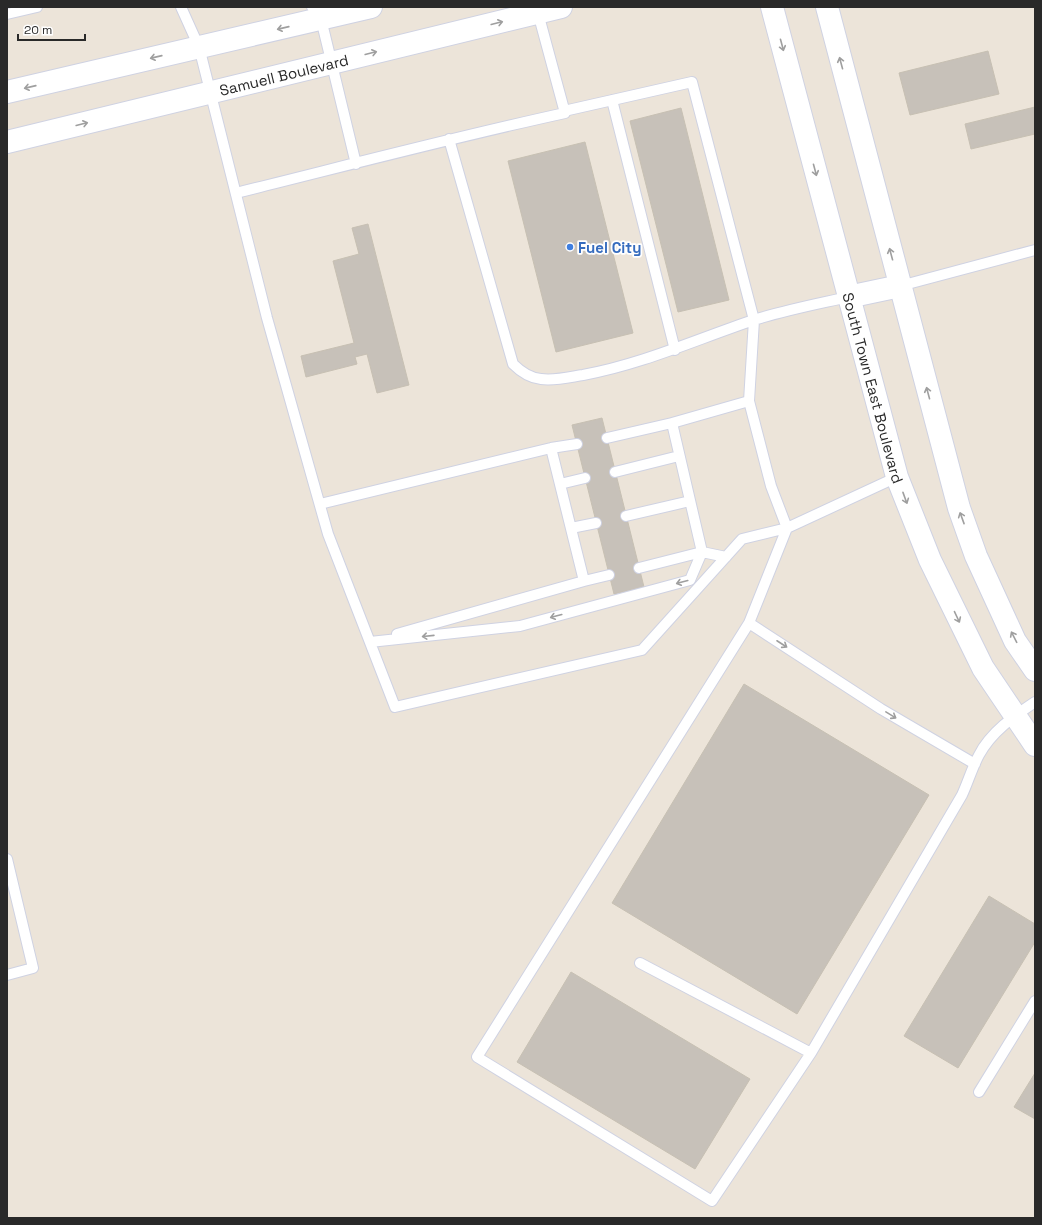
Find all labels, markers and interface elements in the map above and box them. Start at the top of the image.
scale bar [18,16,85,42]
one-way arrow [490,18,503,26]
text: 20 m [24,22,52,38]
one-way arrow [276,24,289,32]
one-way arrow [779,38,786,51]
one-way arrow [364,49,377,57]
street label: Samuell Boulevard [217,50,350,99]
one-way arrow [150,54,163,62]
one-way arrow [837,57,844,70]
one-way arrow [23,84,36,92]
one-way arrow [75,120,88,127]
one-way arrow [812,164,819,177]
place label: Fuel City [578,238,641,257]
marker: Fuel City [565,242,575,252]
one-way arrow [887,247,894,260]
street label: South Town East Boulevard [839,290,908,486]
one-way arrow [924,387,931,400]
one-way arrow [901,492,909,504]
one-way arrow [958,513,966,525]
one-way arrow [676,579,689,586]
one-way arrow [954,611,961,623]
one-way arrow [550,613,563,621]
one-way arrow [422,632,435,640]
one-way arrow [1009,632,1017,644]
one-way arrow [776,641,788,649]
one-way arrow [885,711,897,719]

